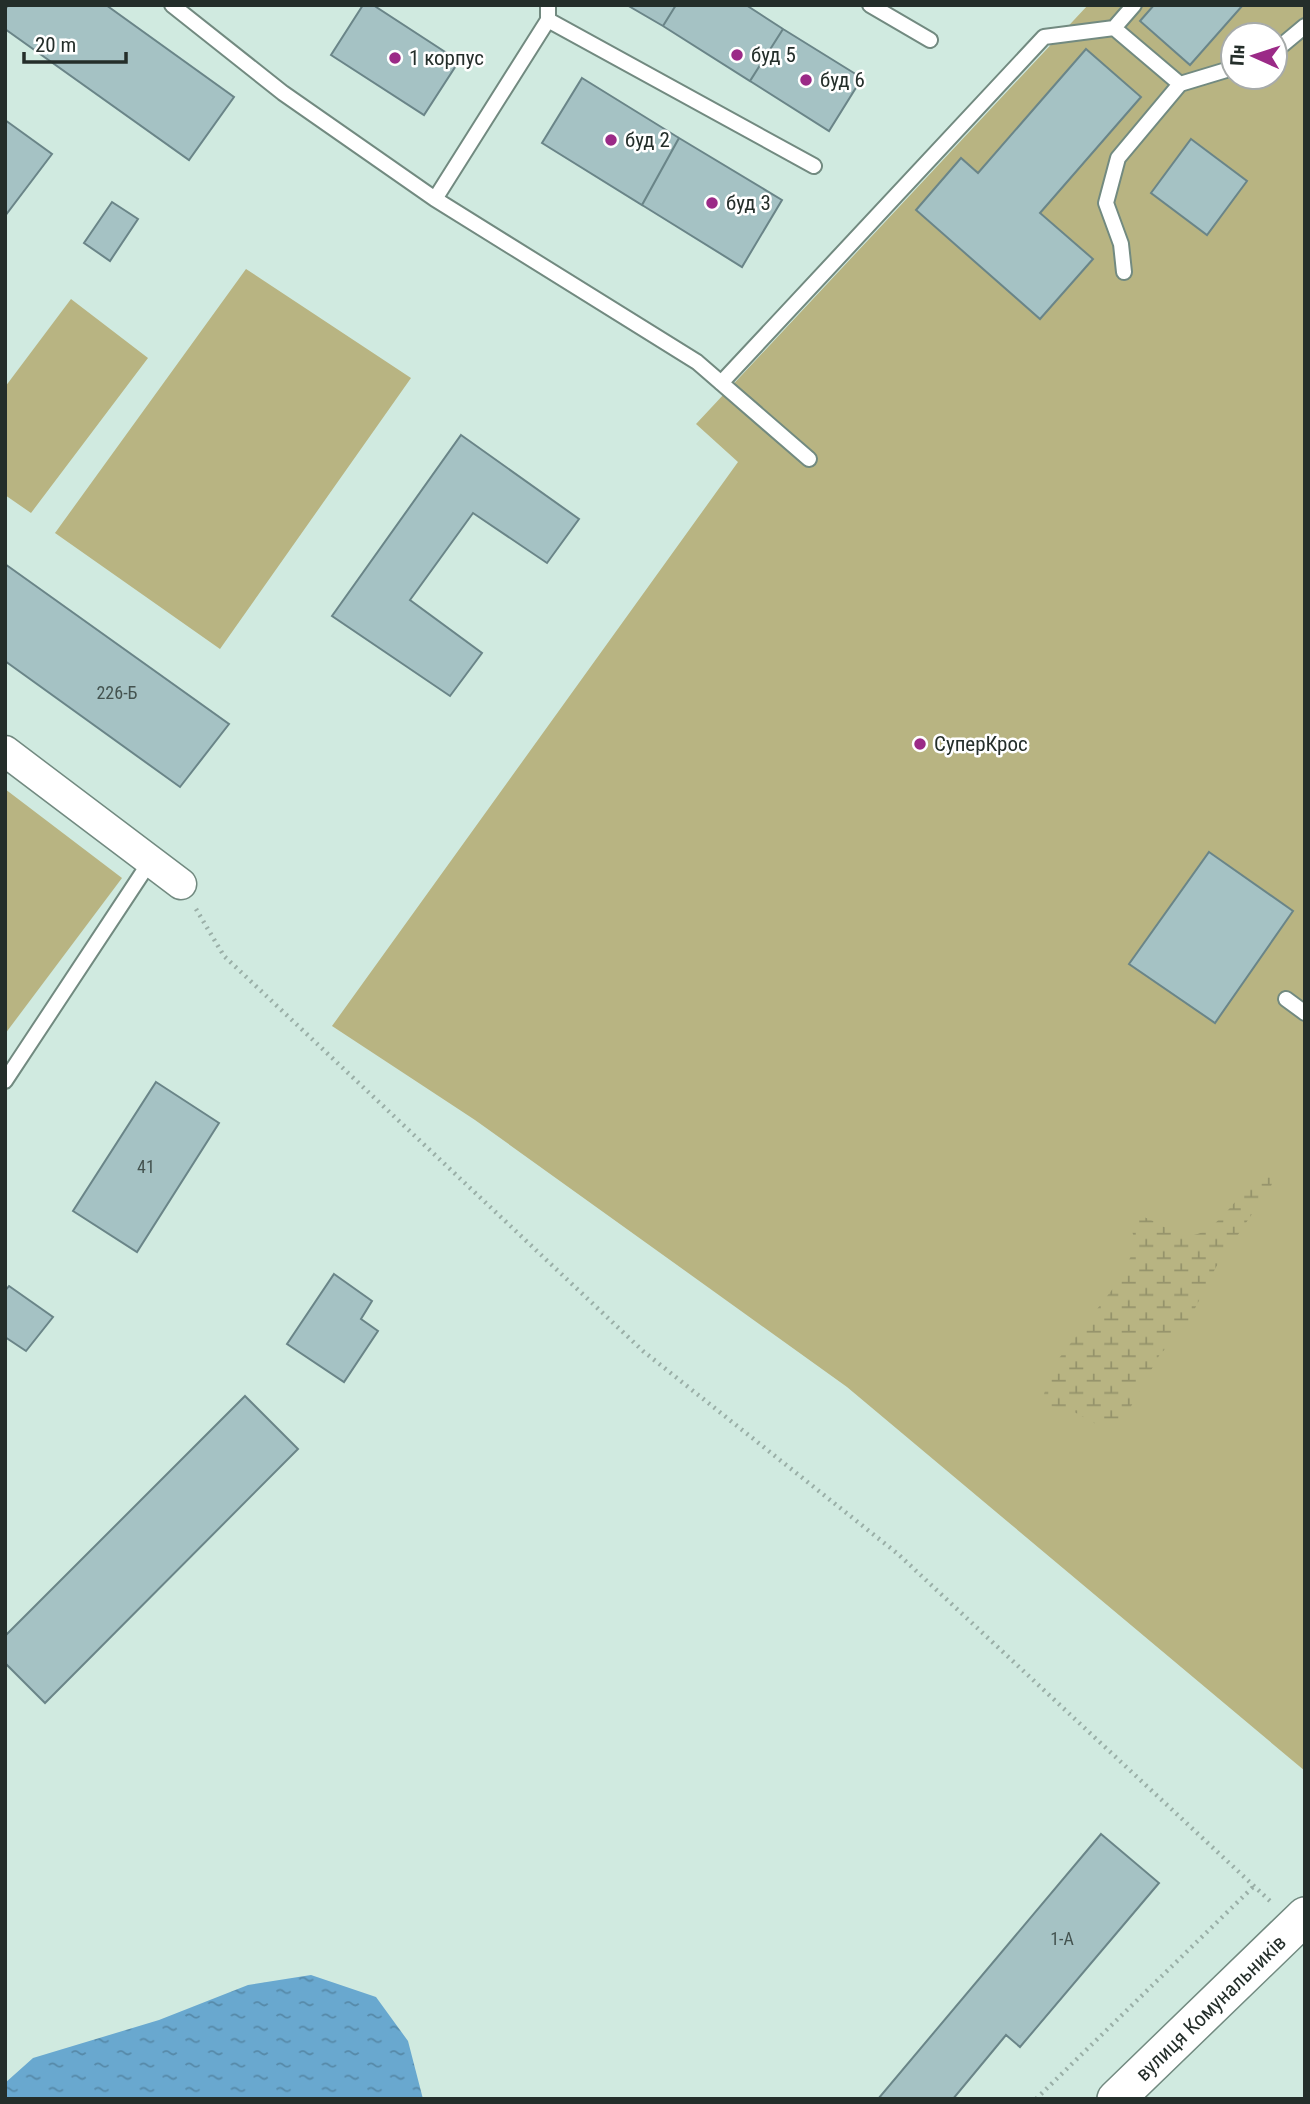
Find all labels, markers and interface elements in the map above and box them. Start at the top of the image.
scale bar [24,21,126,65]
north arrow [1219,21,1289,91]
text: 20 m [35,33,76,57]
place label: буд 5 [751,43,796,67]
text: Пн [1225,44,1250,66]
place label: 1 корпус [409,46,484,70]
marker: буд 5 [729,47,745,63]
marker: 1 корпус [387,50,403,66]
place label: буд 6 [820,68,865,92]
marker: буд 6 [798,72,814,88]
place label: буд 2 [625,128,670,152]
marker: буд 2 [603,132,619,148]
place label: буд 3 [726,191,771,215]
marker: буд 3 [704,195,720,211]
house number: 226-Б [96,682,138,703]
place label: СуперКрос [934,732,1028,756]
marker: СуперКрос [912,736,928,752]
house number: 41 [137,1156,155,1177]
house number: 1-А [1050,1928,1074,1949]
street label: вулиця Комунальників [1131,1930,1291,2086]

